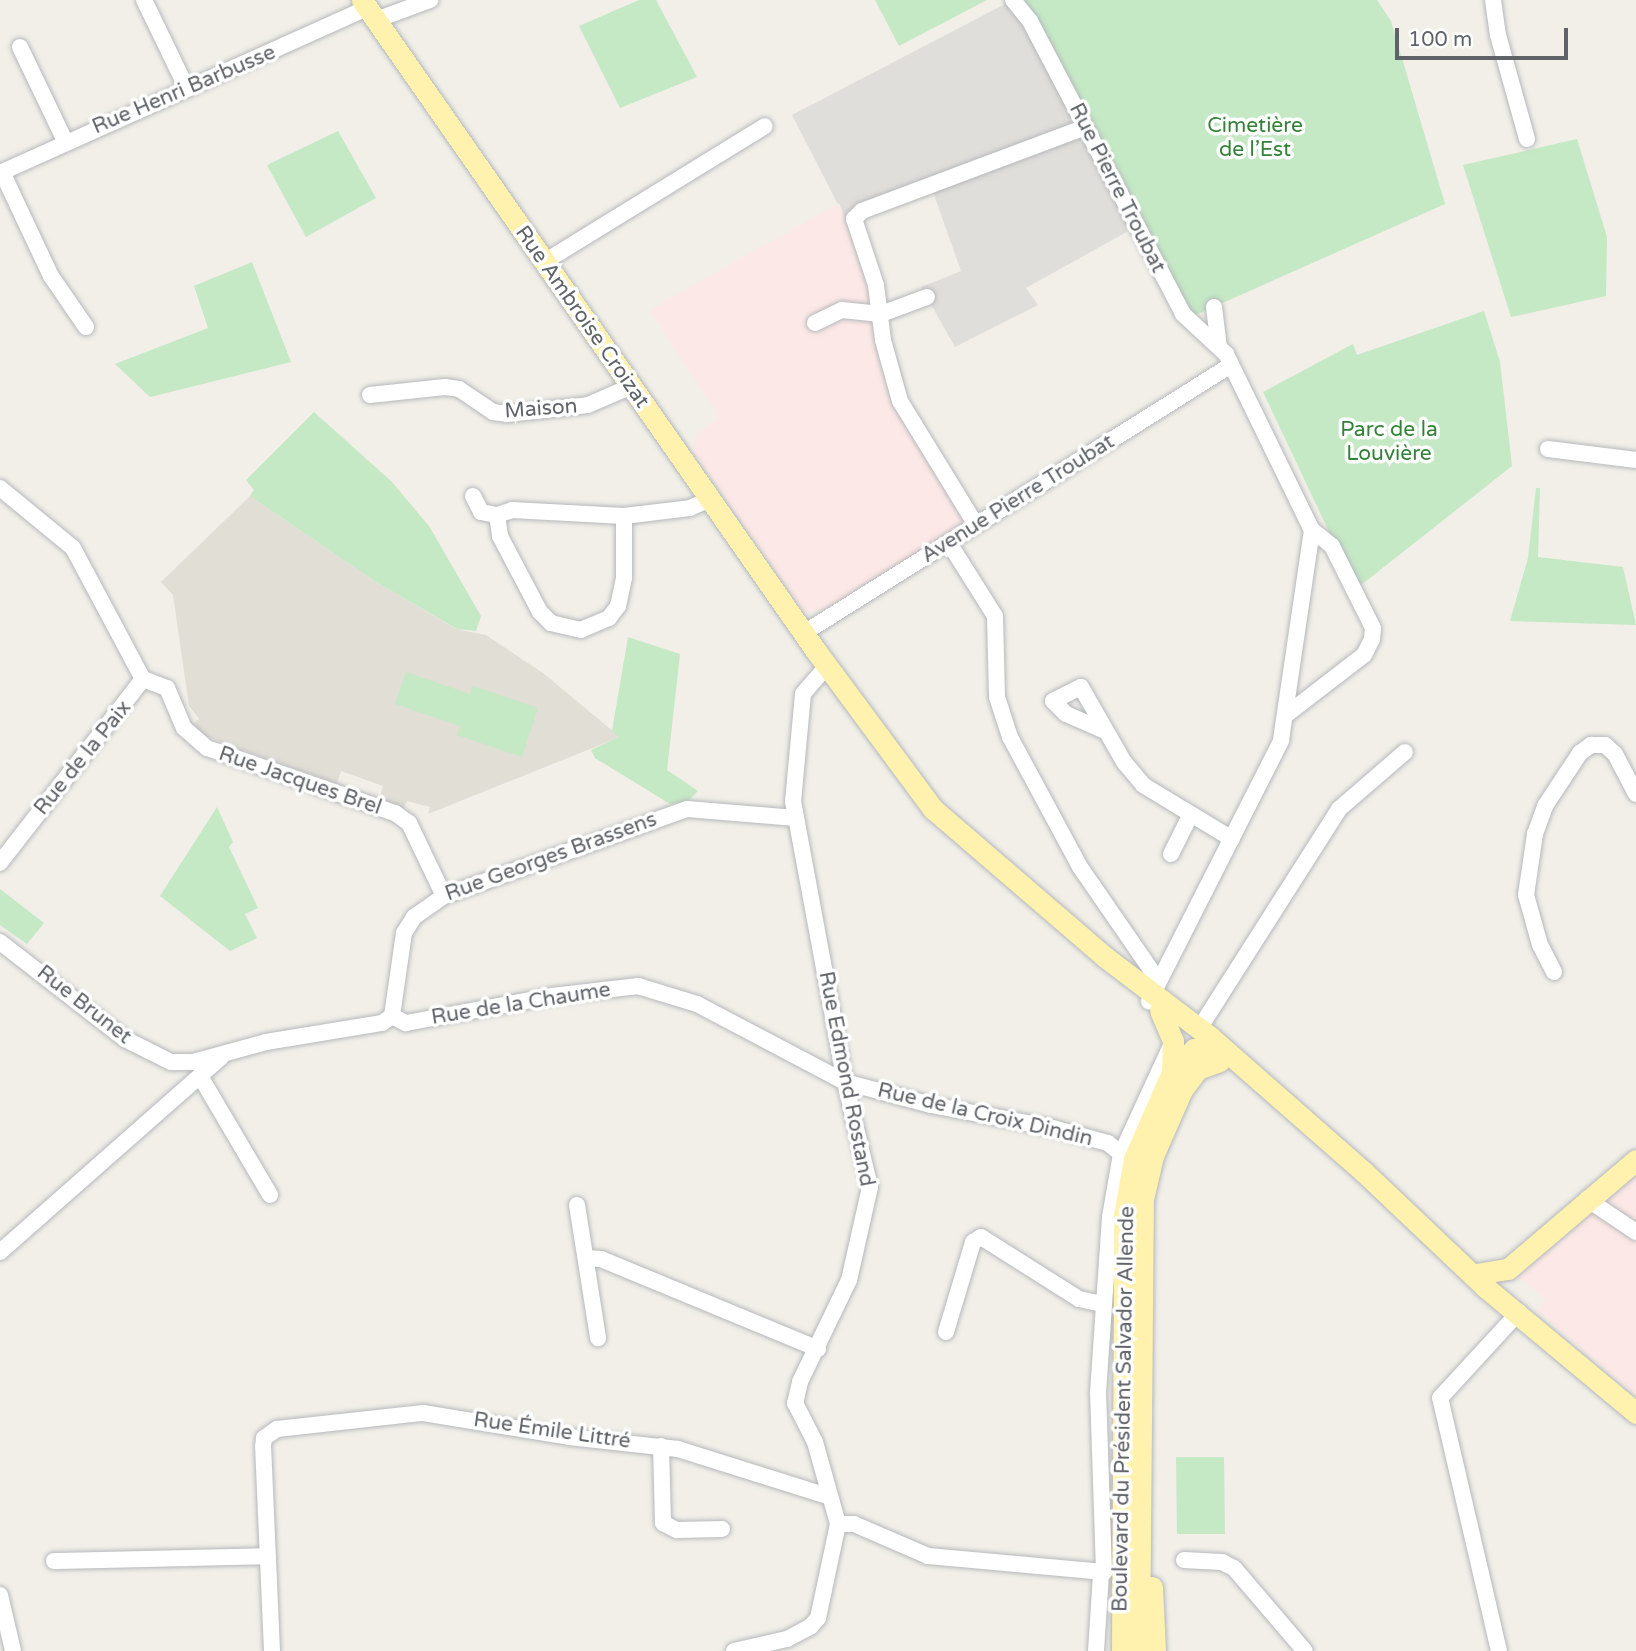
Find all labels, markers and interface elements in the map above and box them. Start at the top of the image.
scale bar [1398,14,1571,58]
text: 100 m [1408,27,1472,52]
street label: Rue Henri Barbusse [89,40,279,140]
street label: Rue Pierre Troubat [1063,99,1171,277]
park label: Cimetière de l’Est [1207,113,1303,163]
street label: Rue Ambroise Croizat [510,221,654,413]
street label: Maison [504,394,578,424]
park label: Parc de la Louvière [1340,417,1438,467]
street label: Avenue Pierre Troubat [917,429,1119,569]
street label: Rue de la Paix [29,696,137,820]
street label: Rue Jacques Brel [215,741,385,821]
street label: Rue Georges Brassens [442,807,660,907]
street label: Rue Brunet [32,960,136,1050]
street label: Rue Edmond Rostand [813,969,879,1189]
street label: Rue de la Chaume [430,977,612,1031]
street label: Rue de la Croix Dindin [875,1078,1095,1152]
street label: Boulevard du Président Salvador Allende [1108,1206,1140,1612]
street label: Rue Émile Littré [472,1407,632,1455]

